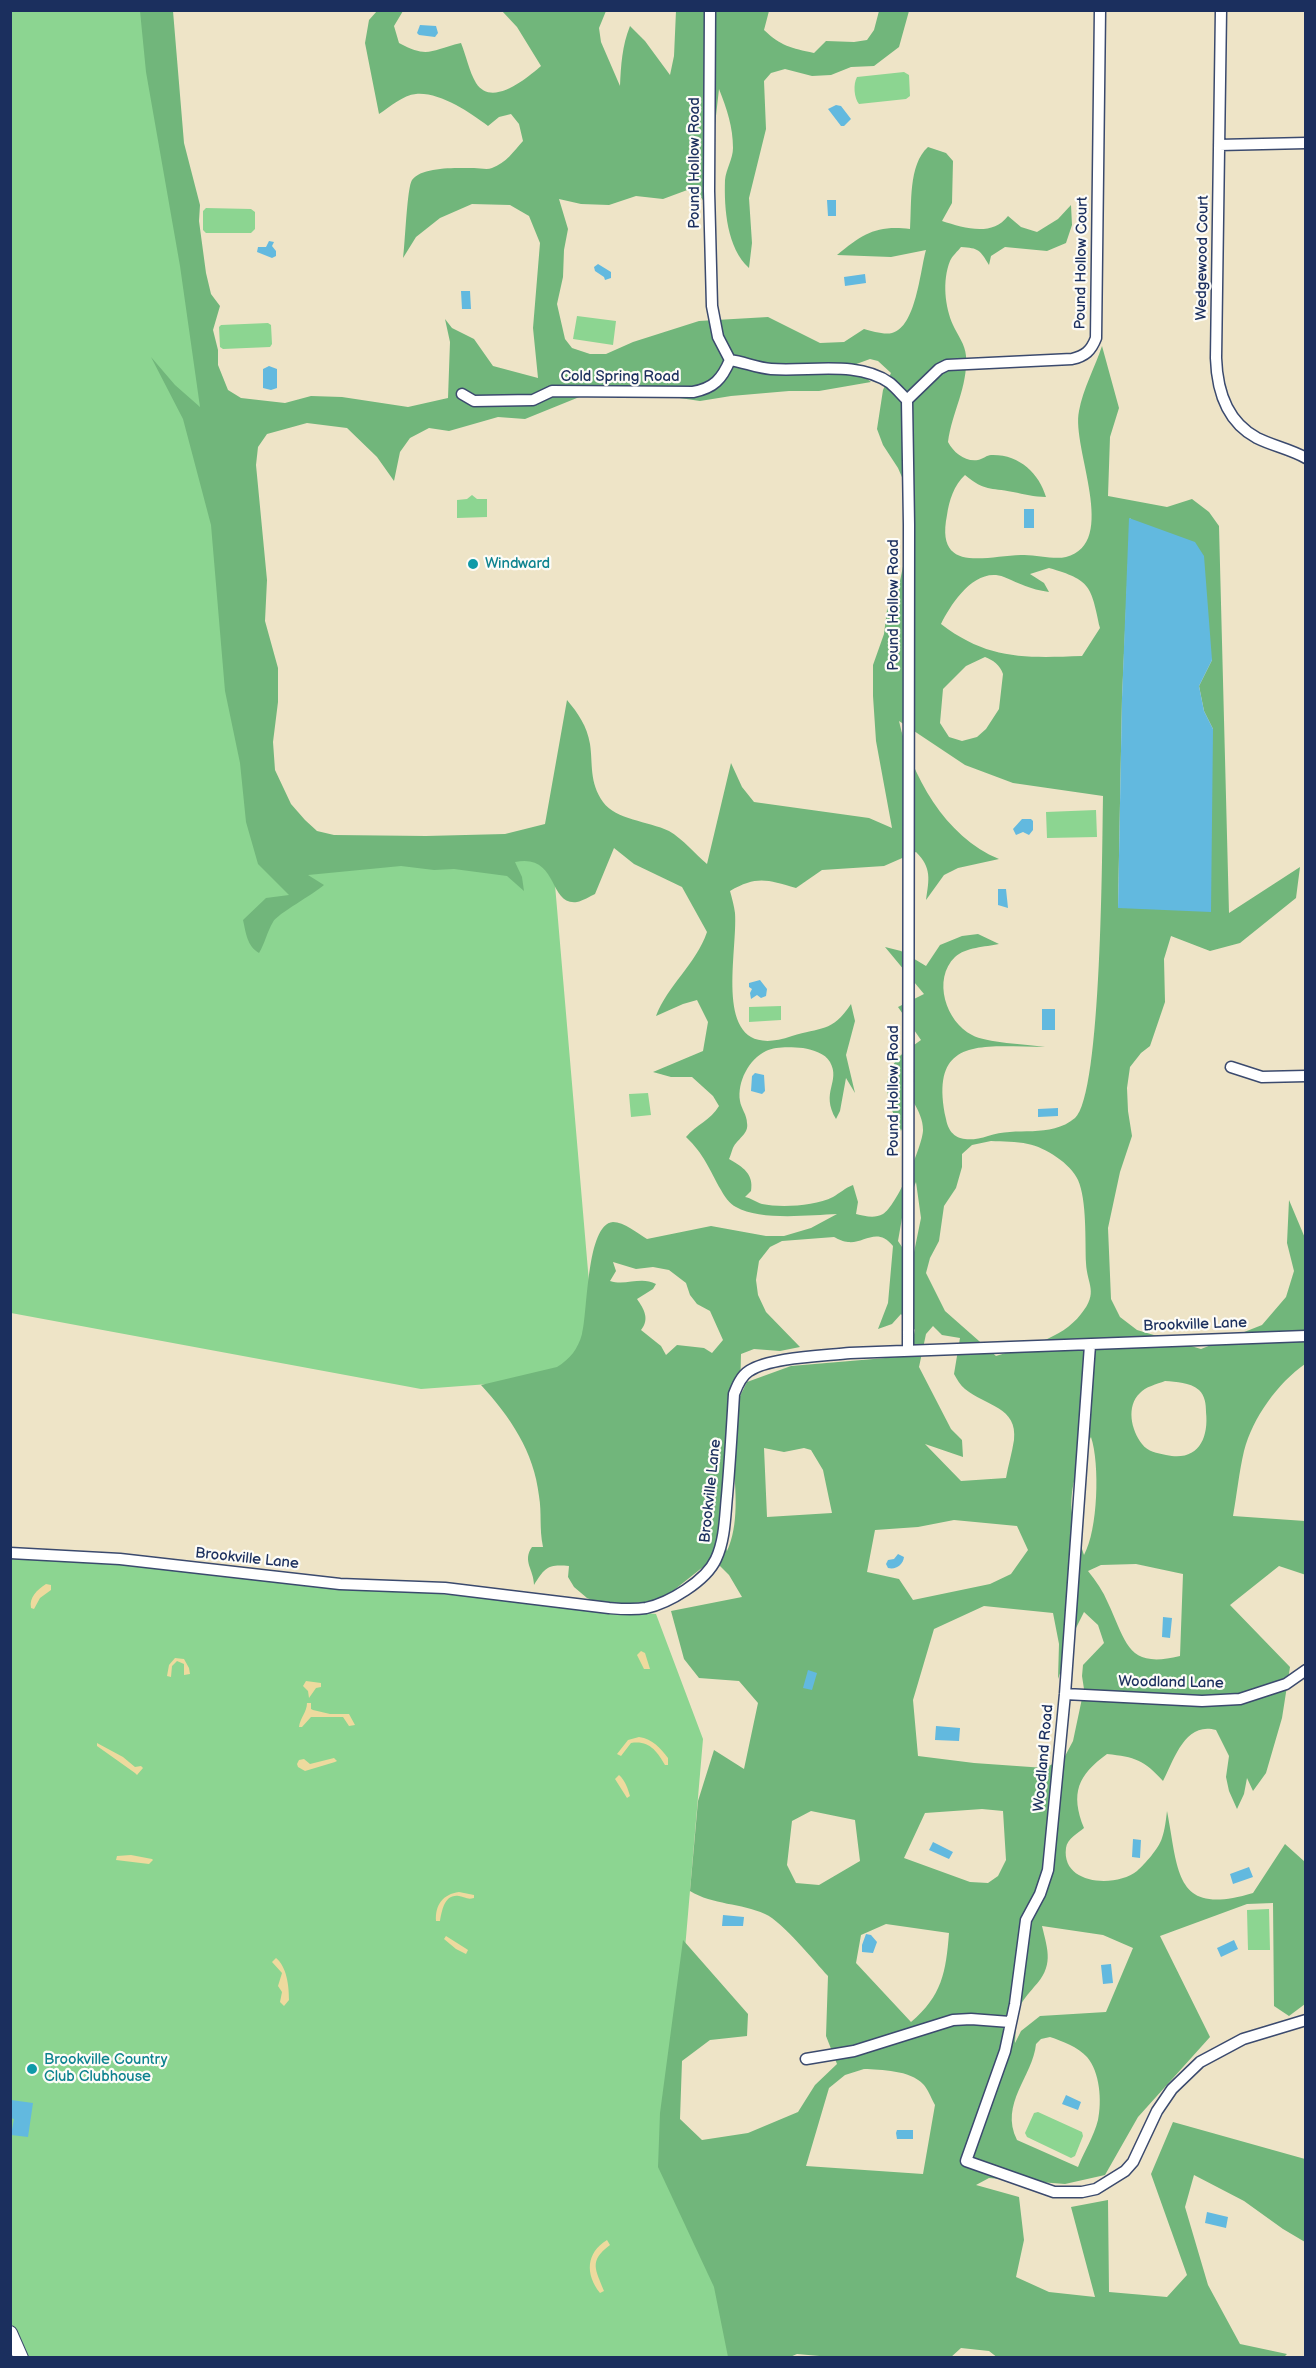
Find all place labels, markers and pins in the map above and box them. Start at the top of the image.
place label: Windward [485,555,550,573]
marker: Windward [466,557,480,571]
place label: Brookville Country Club Clubhouse [44,2051,167,2086]
marker: Brookville Country Club Clubhouse [25,2062,39,2076]

